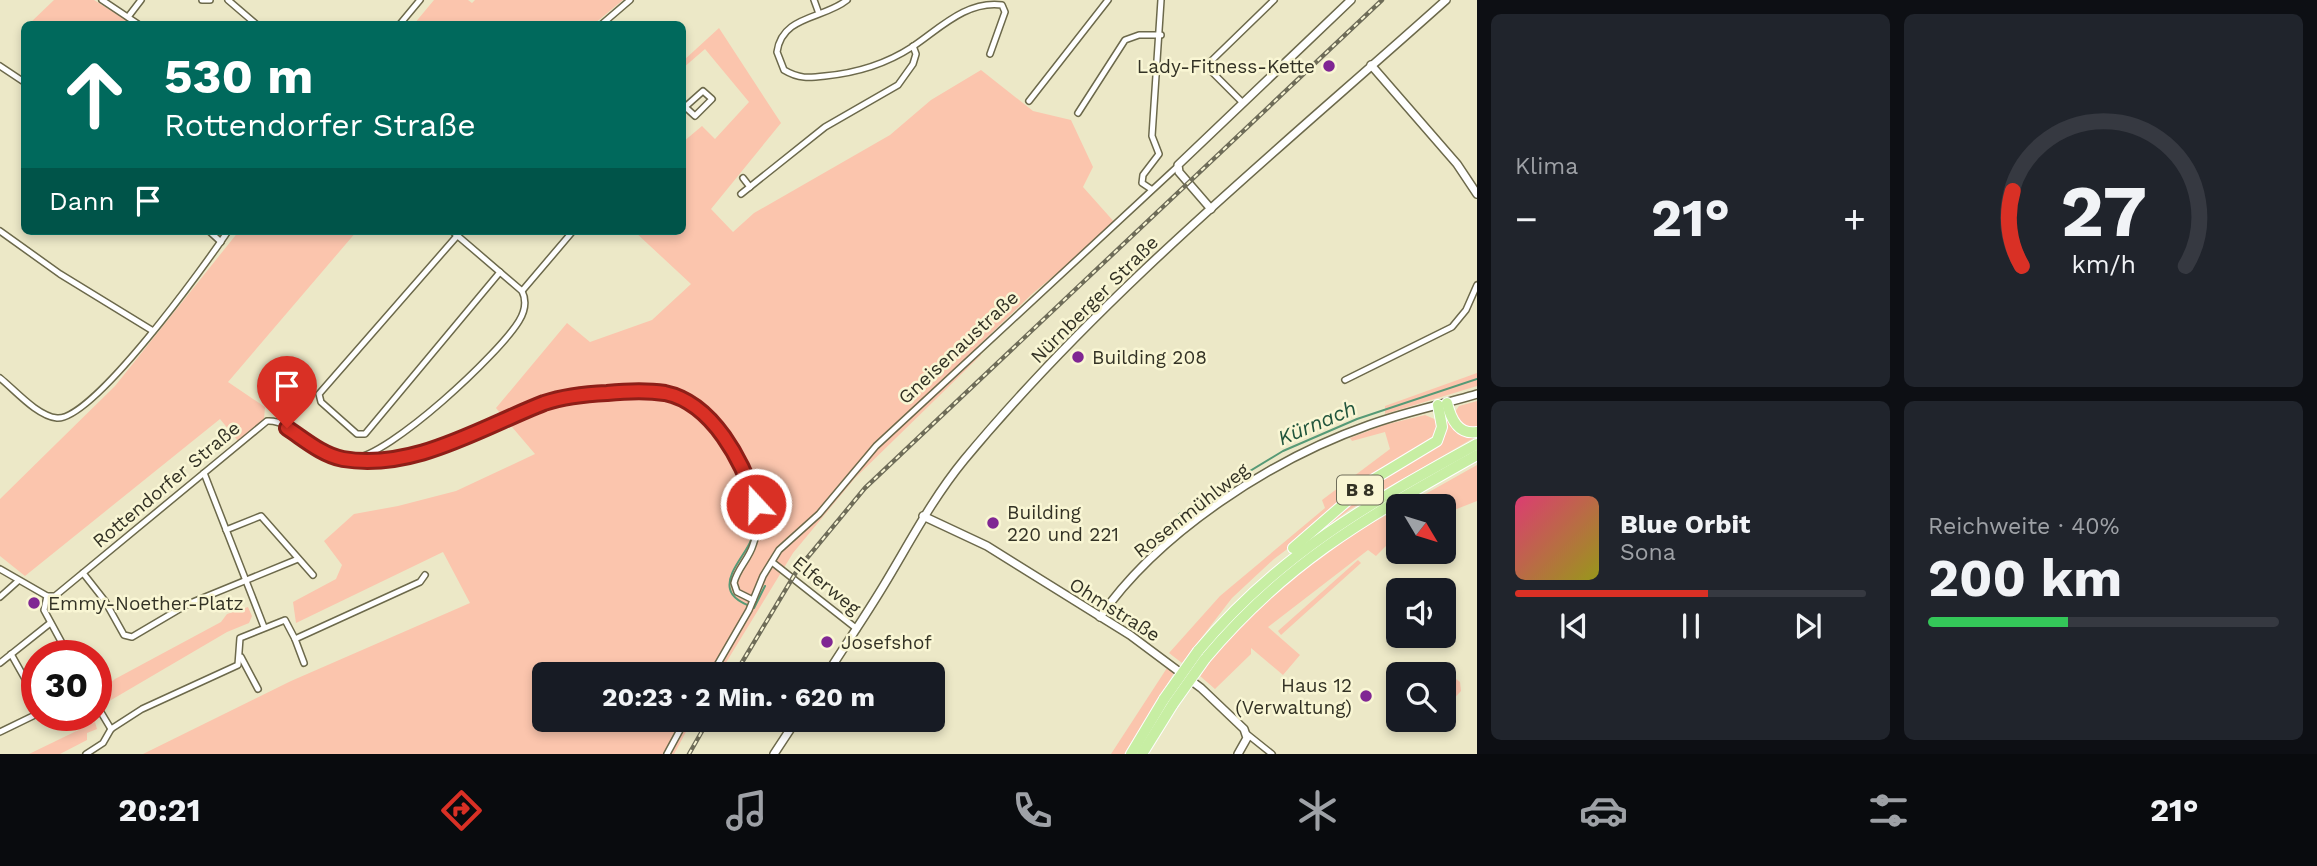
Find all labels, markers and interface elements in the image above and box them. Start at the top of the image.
text: 530 m [164,47,313,105]
icon: ahead [49,49,140,140]
place label: Lady-Fitness-Kette [1137,55,1315,78]
marker: Lady-Fitness-Kette [1321,58,1337,74]
text: Rottendorfer Straße [164,106,476,144]
text: Klima [1515,153,1578,180]
text: 27 [2060,169,2147,255]
icon: arrive [129,182,167,220]
text: Dann [49,186,115,216]
text: 21° [1651,188,1730,249]
text: − [1515,197,1538,241]
text: + [1843,197,1866,241]
street label: Nürnberger Straße [1026,231,1163,368]
text: km/h [2071,250,2136,279]
street label: Gneisenaustraße [894,286,1023,409]
place label: Building 208 [1092,346,1207,369]
marker: Building 208 [1070,349,1086,365]
pin [257,356,317,428]
icon: arrive [268,367,306,405]
water label: Kürnach [1274,395,1360,450]
street label: Rottendorfer Straße [88,416,245,553]
street label: Rosenmühlweg [1129,458,1254,563]
position arrow [719,467,793,541]
road number: B 8 [1337,476,1383,504]
north arrow [1386,494,1456,564]
map controls [1386,494,1456,732]
place label: Building 220 und 221 [1007,501,1119,546]
text: Blue Orbit [1620,509,1750,539]
text: Reichweite · 40% [1928,513,2119,540]
marker: Building 220 und 221 [985,515,1001,531]
text: Sona [1620,539,1676,566]
text: 200 km [1928,548,2122,609]
street label: Elferweg [788,551,866,620]
street label: Ohmstraße [1065,572,1164,646]
button: sound [1386,578,1456,648]
place label: Emmy-Noether-Platz [48,592,244,615]
marker: Emmy-Noether-Platz [26,595,42,611]
icon: previous [1555,607,1593,645]
icon: pause [1672,607,1710,645]
icon: next [1789,607,1827,645]
place label: Josefshof [841,631,932,654]
marker: Josefshof [819,634,835,650]
speed limit sign: 30 [21,640,112,731]
button: search [1386,662,1456,732]
place label: Haus 12 (Verwaltung) [1235,674,1352,719]
text: 20:23 · 2 Min. · 620 m [602,682,875,712]
marker: Haus 12 (Verwaltung) [1358,688,1374,704]
icon: directions [437,786,486,835]
icon: music [722,786,771,835]
icon: phone [1008,786,1057,835]
icon: climate [1293,786,1342,835]
icon: car [1579,786,1628,835]
icon: filters [1864,786,1913,835]
text: 20:21 [118,791,200,829]
text: 21° [2150,791,2199,829]

